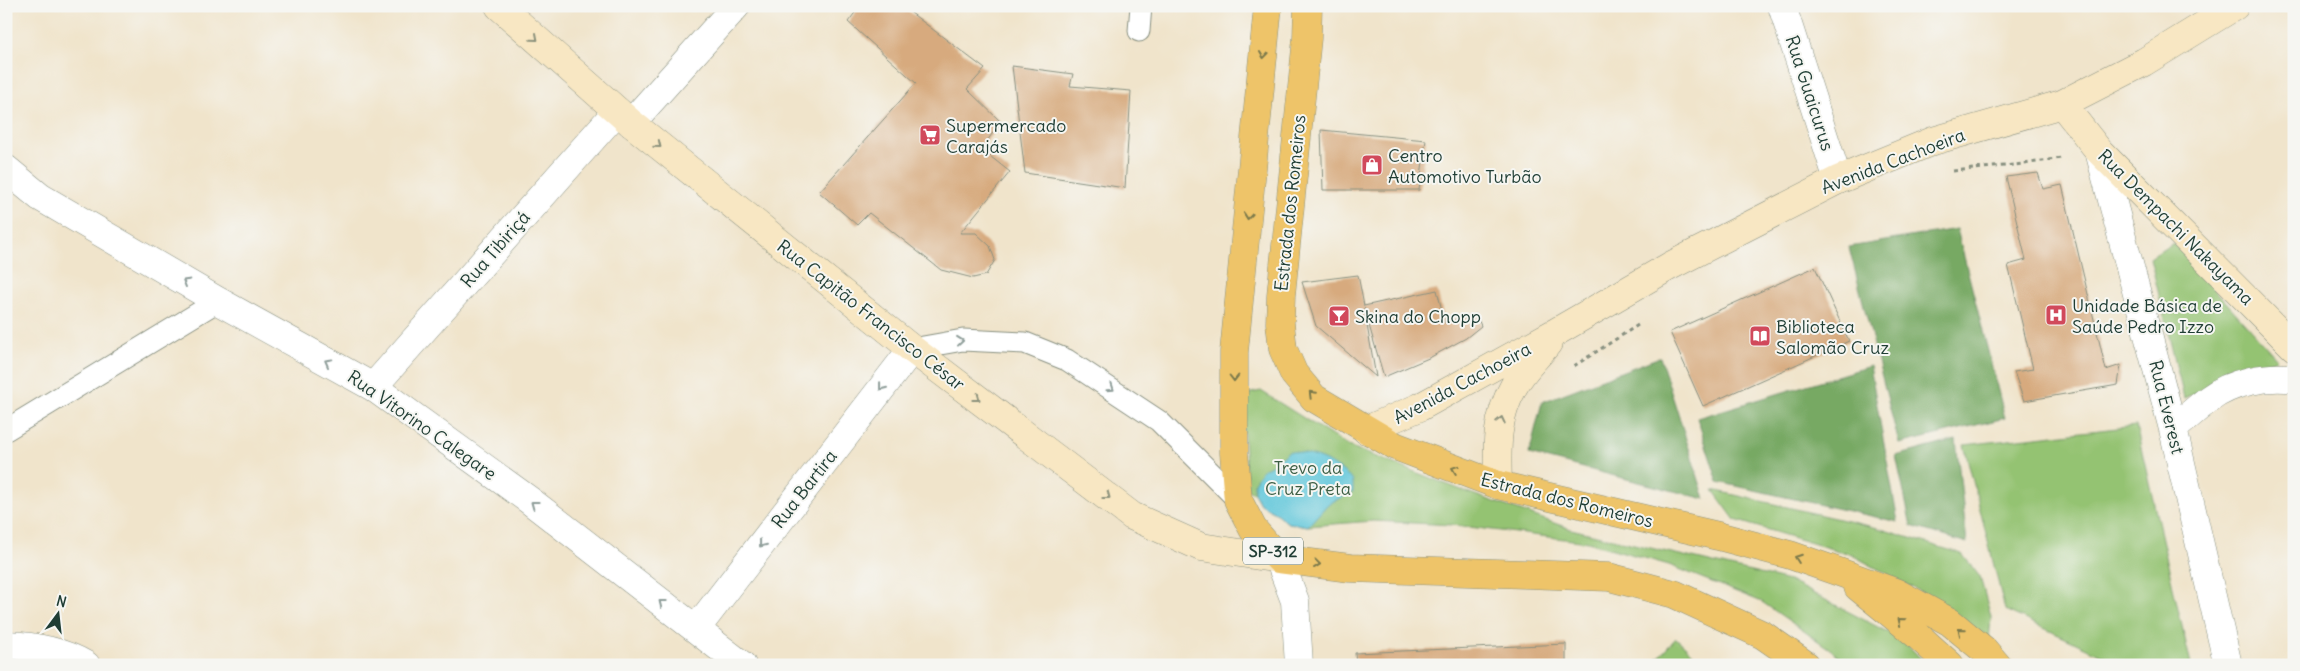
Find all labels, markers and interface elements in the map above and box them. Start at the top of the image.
street label: Rua Guaicurus [1781,32,1839,154]
one-way arrow [530,33,539,42]
one-way arrow [1259,51,1270,59]
place label: Supermercado Carajás [946,114,1066,158]
street label: Estrada dos Romeiros [1269,114,1311,292]
supermarket icon: Supermercado Carajás [918,123,942,147]
street label: Avenida Cachoeira [1818,123,1968,199]
one-way arrow [652,139,661,147]
place label: Centro Automotivo Turbão [1388,144,1542,188]
street label: Rua Dempachi Nakayama [2093,144,2259,310]
shop icon: Centro Automotivo Turbão [1360,153,1384,177]
street label: Rua Tibiriçá [455,206,535,292]
one-way arrow [1242,213,1253,221]
street label: Rua Capitão Francisco César [772,234,970,396]
one-way arrow [183,279,192,289]
place label: Unidade Básica de Saúde Pedro Izzo [2072,294,2222,338]
hospital icon: Unidade Básica de Saúde Pedro Izzo [2044,303,2068,327]
bar icon: Skina do Chopp [1327,304,1351,328]
place label: Skina do Chopp [1355,305,1481,328]
place label: Biblioteca Salomão Cruz [1776,315,1889,359]
library icon: Biblioteca Salomão Cruz [1748,324,1772,348]
one-way arrow [956,336,964,347]
street label: Avenida Cachoeira [1389,337,1535,429]
one-way arrow [324,358,333,368]
street label: Rua Everest [2144,358,2190,456]
street label: Rua Vitorino Calegare [343,365,501,485]
one-way arrow [1229,375,1239,383]
one-way arrow [879,381,888,391]
one-way arrow [1105,382,1114,391]
one-way arrow [1309,391,1318,400]
one-way arrow [971,393,980,401]
one-way arrow [1495,415,1506,424]
street label: Rua Bartira [766,445,842,533]
park label: Trevo da Cruz Preta [1265,456,1351,500]
one-way arrow [1451,465,1460,475]
street label: Estrada dos Romeiros [1478,467,1656,533]
one-way arrow [1101,491,1110,499]
one-way arrow [531,501,540,509]
one-way arrow [759,538,767,547]
road number: SP-312 [1243,538,1303,564]
one-way arrow [1795,554,1803,564]
one-way arrow [1314,558,1322,569]
north arrow [32,588,82,638]
text: N [54,591,68,611]
one-way arrow [658,600,668,609]
one-way arrow [1897,618,1906,627]
one-way arrow [1958,628,1967,637]

